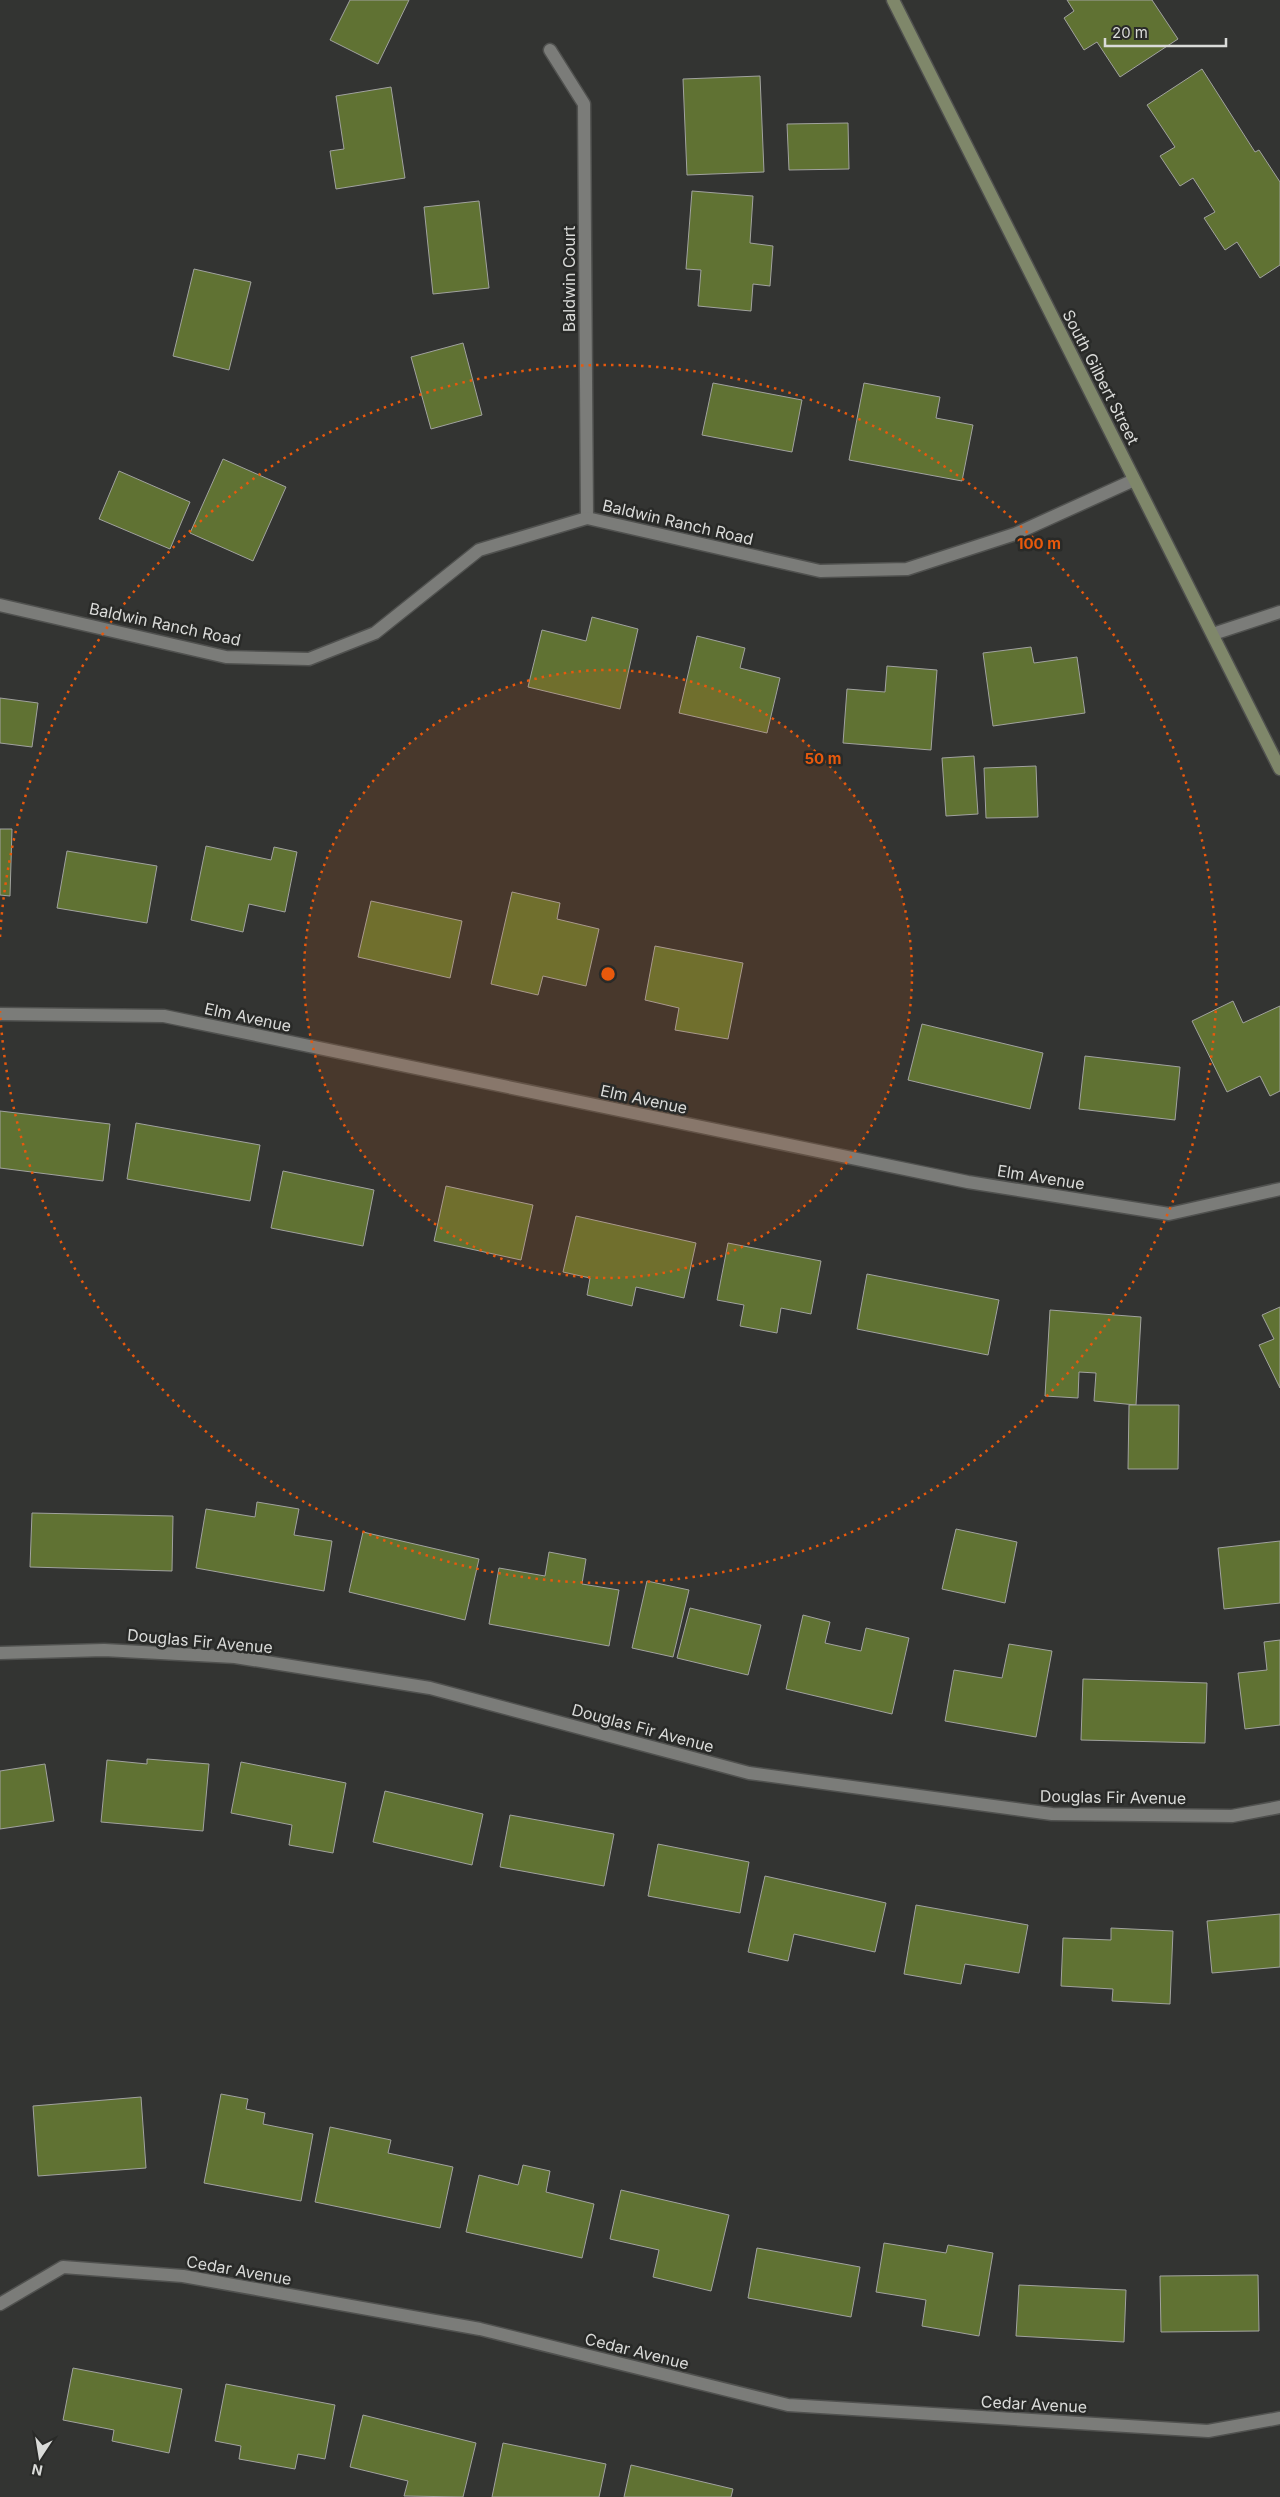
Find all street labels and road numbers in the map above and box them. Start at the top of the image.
street label: Baldwin Court [559,226,579,332]
street label: South Gilbert Street [1058,306,1144,448]
street label: Baldwin Ranch Road [601,495,755,549]
street label: Baldwin Ranch Road [87,598,243,650]
street label: Elm Avenue [203,998,293,1036]
street label: Elm Avenue [599,1080,689,1118]
street label: Elm Avenue [996,1160,1086,1194]
street label: Douglas Fir Avenue [126,1625,274,1657]
street label: Douglas Fir Avenue [570,1699,716,1757]
street label: Douglas Fir Avenue [1040,1786,1186,1808]
street label: Cedar Avenue [185,2251,293,2289]
street label: Cedar Avenue [583,2328,691,2374]
street label: Cedar Avenue [980,2391,1088,2417]

